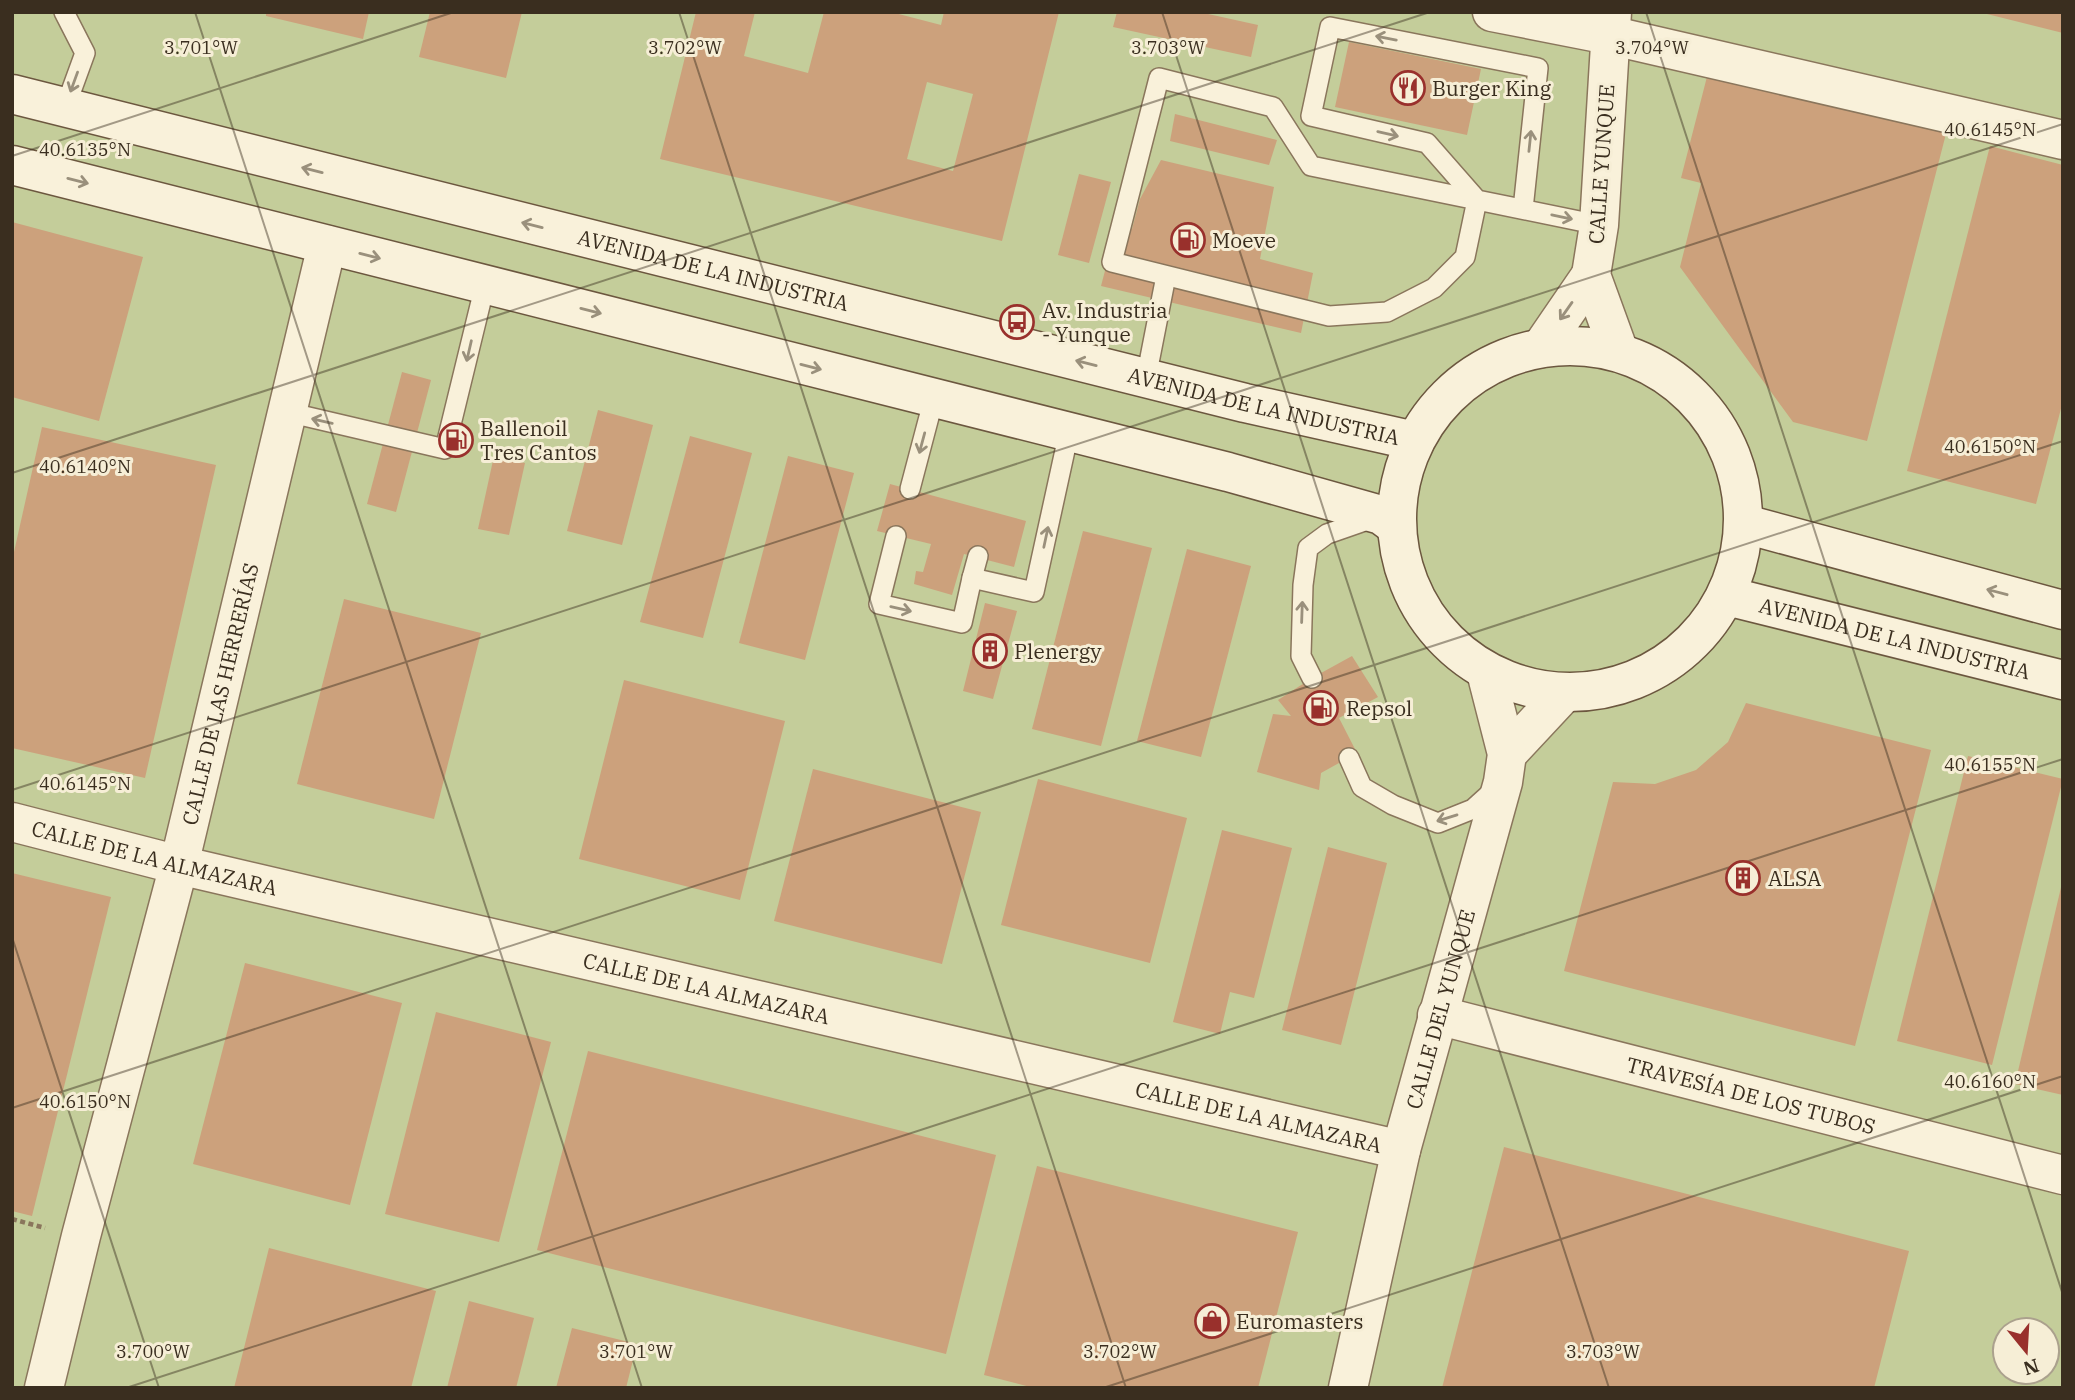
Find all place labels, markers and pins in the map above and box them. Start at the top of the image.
restaurant icon: Burger King [1389,69,1427,107]
place label: Burger King [1432,74,1552,102]
fuel station icon: Moeve [1169,221,1207,259]
place label: Moeve [1212,226,1276,254]
place label: Av. Industria - Yunque [1042,296,1168,348]
bus stop icon: Av. Industria - Yunque [998,303,1036,341]
place label: Ballenoil Tres Cantos [480,414,597,466]
fuel station icon: Ballenoil Tres Cantos [437,421,475,459]
building icon: Plenergy [971,632,1009,670]
place label: Plenergy [1014,637,1102,665]
fuel station icon: Repsol [1302,689,1340,727]
place label: Repsol [1346,694,1412,722]
building icon: ALSA [1724,859,1762,897]
place label: ALSA [1768,864,1822,892]
shop icon: Euromasters [1193,1302,1231,1340]
place label: Euromasters [1236,1307,1363,1335]

